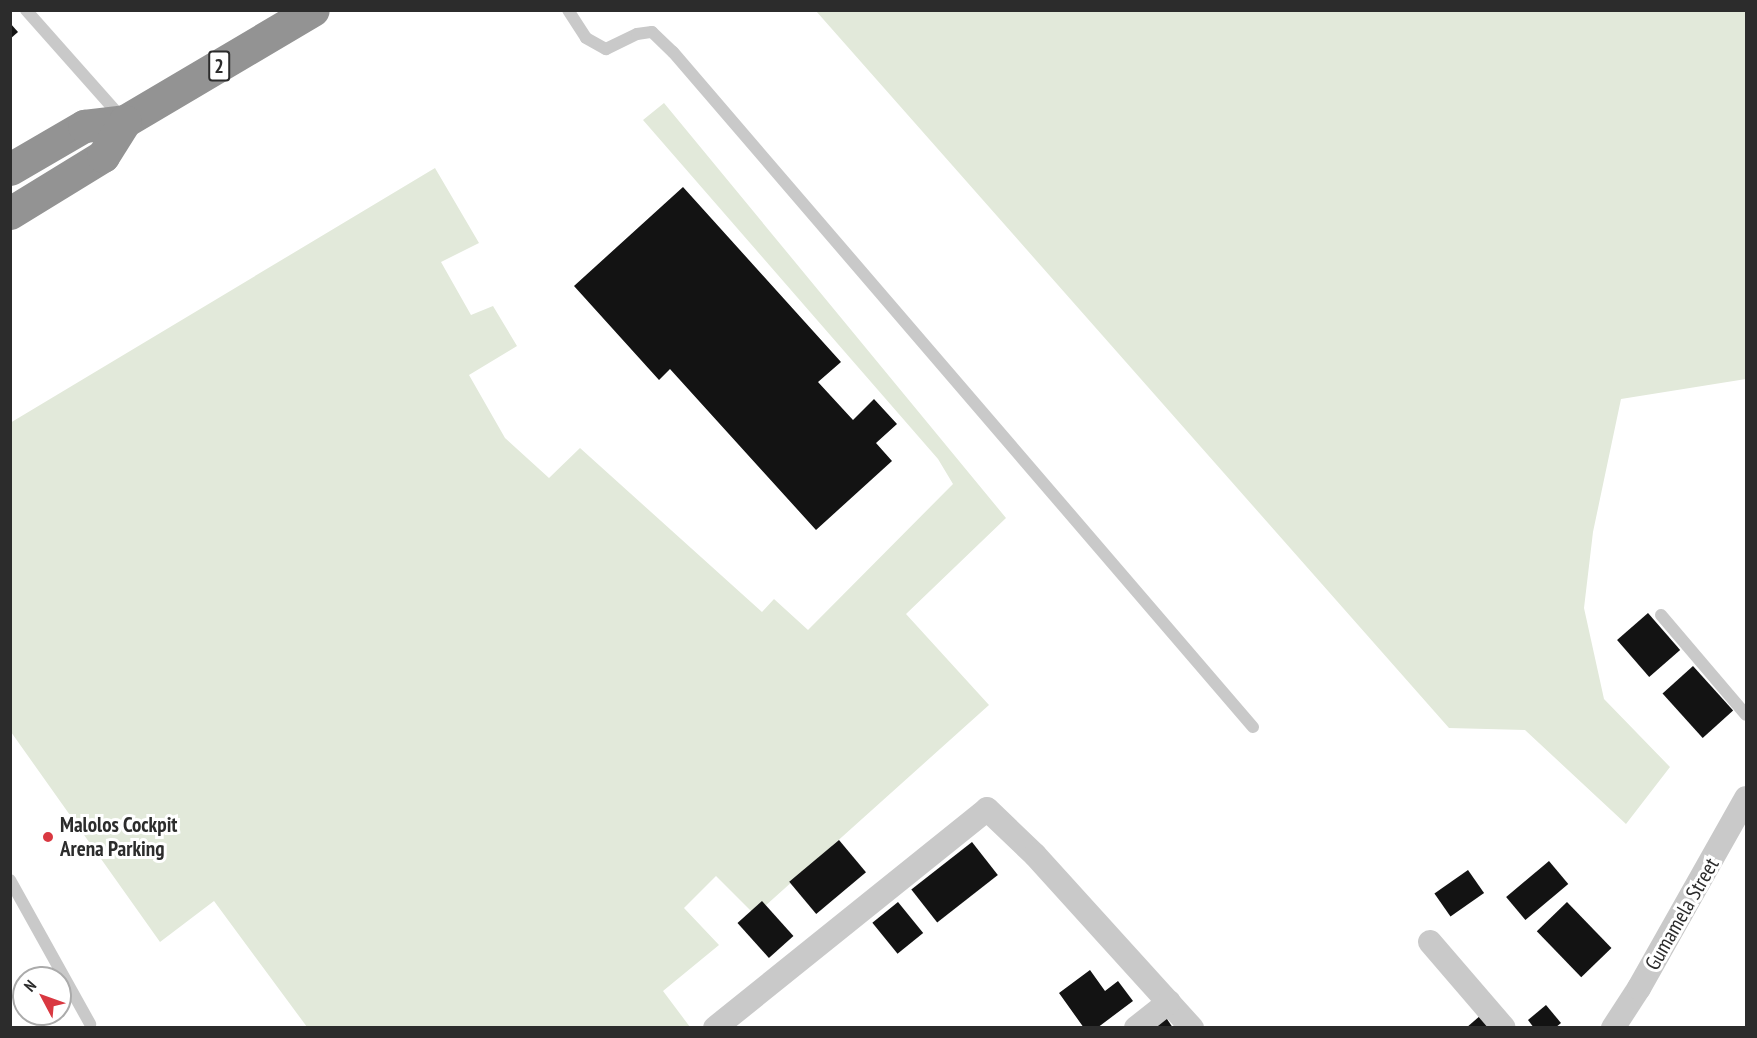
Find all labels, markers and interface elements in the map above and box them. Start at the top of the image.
road number: 2 [207,49,231,83]
place label: Malolos Cockpit Arena Parking [60,812,178,862]
marker: Malolos Cockpit Arena Parking [41,830,55,844]
street label: Gumamela Street [1640,854,1724,974]
north arrow [12,966,72,1026]
text: N [20,976,40,995]

